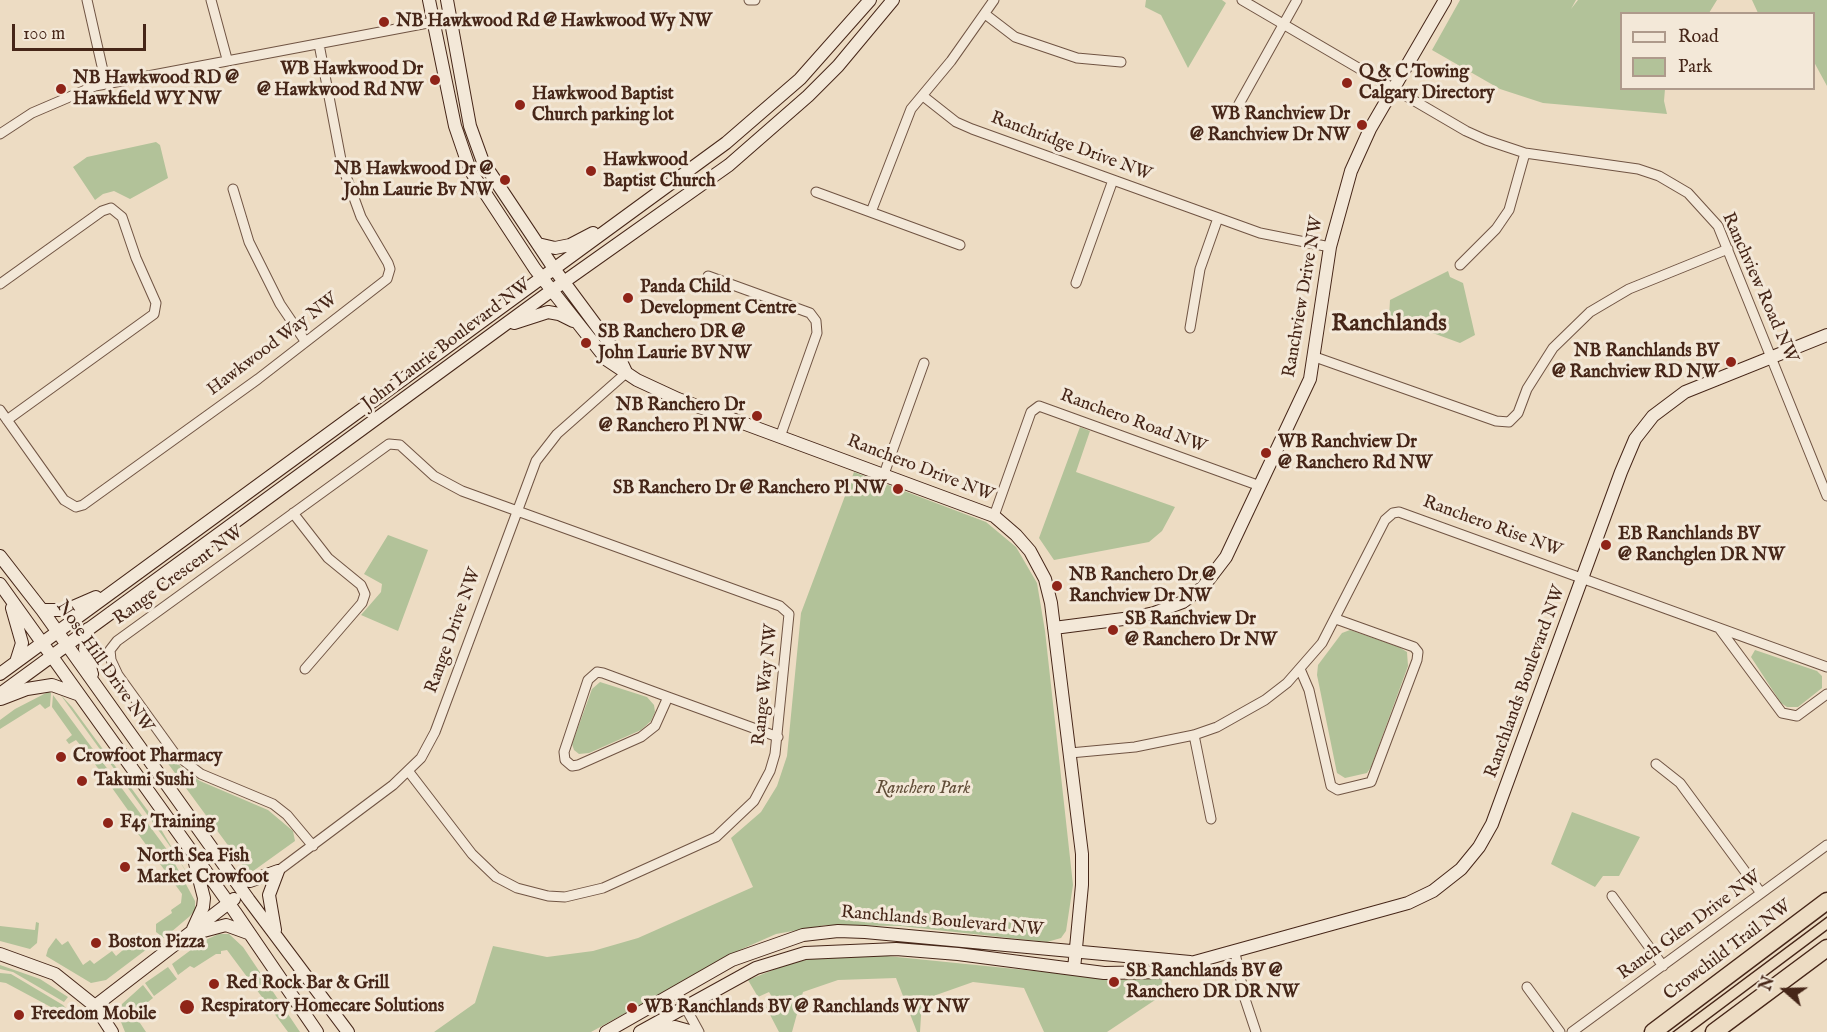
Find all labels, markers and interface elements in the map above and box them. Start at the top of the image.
place label: NB Hawkwood Rd @ Hawkwood Wy NW [396,11,712,33]
scale bar [15,12,148,50]
legend [1620,12,1815,90]
marker: NB Hawkwood Rd @ Hawkwood Wy NW [377,15,391,29]
text: 100 m [23,23,65,46]
text: Road [1678,26,1719,49]
text: Park [1678,56,1712,79]
place label: WB Hawkwood Dr @ Hawkwood Rd NW [257,59,423,101]
place label: Q & C Towing Calgary Directory [1359,62,1495,104]
place label: NB Hawkwood RD @ Hawkfield WY NW [73,68,239,110]
marker: WB Hawkwood Dr @ Hawkwood Rd NW [428,73,442,87]
marker: Q & C Towing Calgary Directory [1340,76,1354,90]
marker: NB Hawkwood RD @ Hawkfield WY NW [54,82,68,96]
place label: Hawkwood Baptist Church parking lot [532,84,674,127]
marker: Hawkwood Baptist Church parking lot [513,98,527,112]
place label: WB Ranchview Dr @ Ranchview Dr NW [1190,104,1350,146]
street label: Ranchridge Drive NW [988,108,1154,186]
marker: WB Ranchview Dr @ Ranchview Dr NW [1355,118,1369,132]
place label: Hawkwood Baptist Church [603,150,715,192]
place label: NB Hawkwood Dr @ John Laurie Bv NW [334,159,493,201]
marker: Hawkwood Baptist Church [584,164,598,178]
marker: NB Hawkwood Dr @ John Laurie Bv NW [498,173,512,187]
street label: Ranchview Road NW [1716,210,1802,366]
street label: Ranchview Drive NW [1279,215,1329,379]
street label: John Laurie Boulevard NW [358,275,536,415]
place label: Panda Child Development Centre [640,277,797,320]
street label: Hawkwood Way NW [203,289,343,401]
marker: Panda Child Development Centre [621,291,635,305]
district label: Ranchlands [1331,311,1447,339]
place label: SB Ranchero DR @ John Laurie BV NW [598,322,751,364]
marker: SB Ranchero DR @ John Laurie BV NW [579,336,593,350]
place label: NB Ranchlands BV @ Ranchview RD NW [1552,341,1719,384]
marker: NB Ranchlands BV @ Ranchview RD NW [1724,355,1738,369]
street label: Ranchero Road NW [1057,386,1209,458]
place label: NB Ranchero Dr @ Ranchero Pl NW [599,395,745,438]
marker: NB Ranchero Dr @ Ranchero Pl NW [750,409,764,423]
street label: Ranchero Drive NW [844,431,996,507]
place label: WB Ranchview Dr @ Ranchero Rd NW [1278,432,1432,474]
marker: WB Ranchview Dr @ Ranchero Rd NW [1259,446,1273,460]
place label: SB Ranchero Dr @ Ranchero Pl NW [613,478,886,500]
marker: SB Ranchero Dr @ Ranchero Pl NW [891,482,905,496]
street label: Ranchero Rise NW [1420,492,1564,562]
street label: Range Crescent NW [110,522,248,630]
place label: EB Ranchlands BV @ Ranchglen DR NW [1618,524,1785,566]
marker: EB Ranchlands BV @ Ranchglen DR NW [1599,538,1613,552]
place label: NB Ranchero Dr @ Ranchview Dr NW [1069,565,1216,608]
street label: Range Drive NW [421,566,487,696]
marker: NB Ranchero Dr @ Ranchview Dr NW [1050,579,1064,593]
street label: Ranchlands Boulevard NW [1481,583,1571,781]
street label: Nose Hill Drive NW [50,597,158,737]
place label: SB Ranchview Dr @ Ranchero Dr NW [1125,609,1277,652]
street label: Range Way NW [749,623,783,747]
marker: SB Ranchview Dr @ Ranchero Dr NW [1106,623,1120,637]
place label: Crowfoot Pharmacy [73,746,222,768]
marker: Crowfoot Pharmacy [54,750,68,764]
place label: Takumi Sushi [94,770,194,792]
marker: Takumi Sushi [75,774,89,788]
park label: Ranchero Park [876,778,970,800]
place label: F45 Training [120,812,215,834]
marker: F45 Training [101,816,115,830]
place label: North Sea Fish Market Crowfoot [137,846,269,888]
marker: North Sea Fish Market Crowfoot [118,860,132,874]
street label: Ranch Glen Drive NW [1614,867,1766,985]
street label: Crowchild Trail NW [1660,896,1796,1006]
street label: Ranchlands Boulevard NW [840,902,1044,942]
place label: Boston Pizza [108,932,205,954]
marker: Boston Pizza [89,936,103,950]
north arrow [1755,960,1815,1020]
place label: SB Ranchlands BV @ Ranchero DR DR NW [1126,961,1299,1004]
place label: Red Rock Bar & Grill [226,973,389,995]
marker: SB Ranchlands BV @ Ranchero DR DR NW [1107,975,1121,989]
marker: Red Rock Bar & Grill [207,977,221,991]
place label: Respiratory Homecare Solutions [201,996,444,1018]
place label: WB Ranchlands BV @ Ranchlands WY NW [644,997,969,1019]
marker: Respiratory Homecare Solutions [178,998,196,1016]
marker: WB Ranchlands BV @ Ranchlands WY NW [625,1001,639,1015]
place label: Freedom Mobile [31,1004,156,1026]
marker: Freedom Mobile [12,1008,26,1022]

